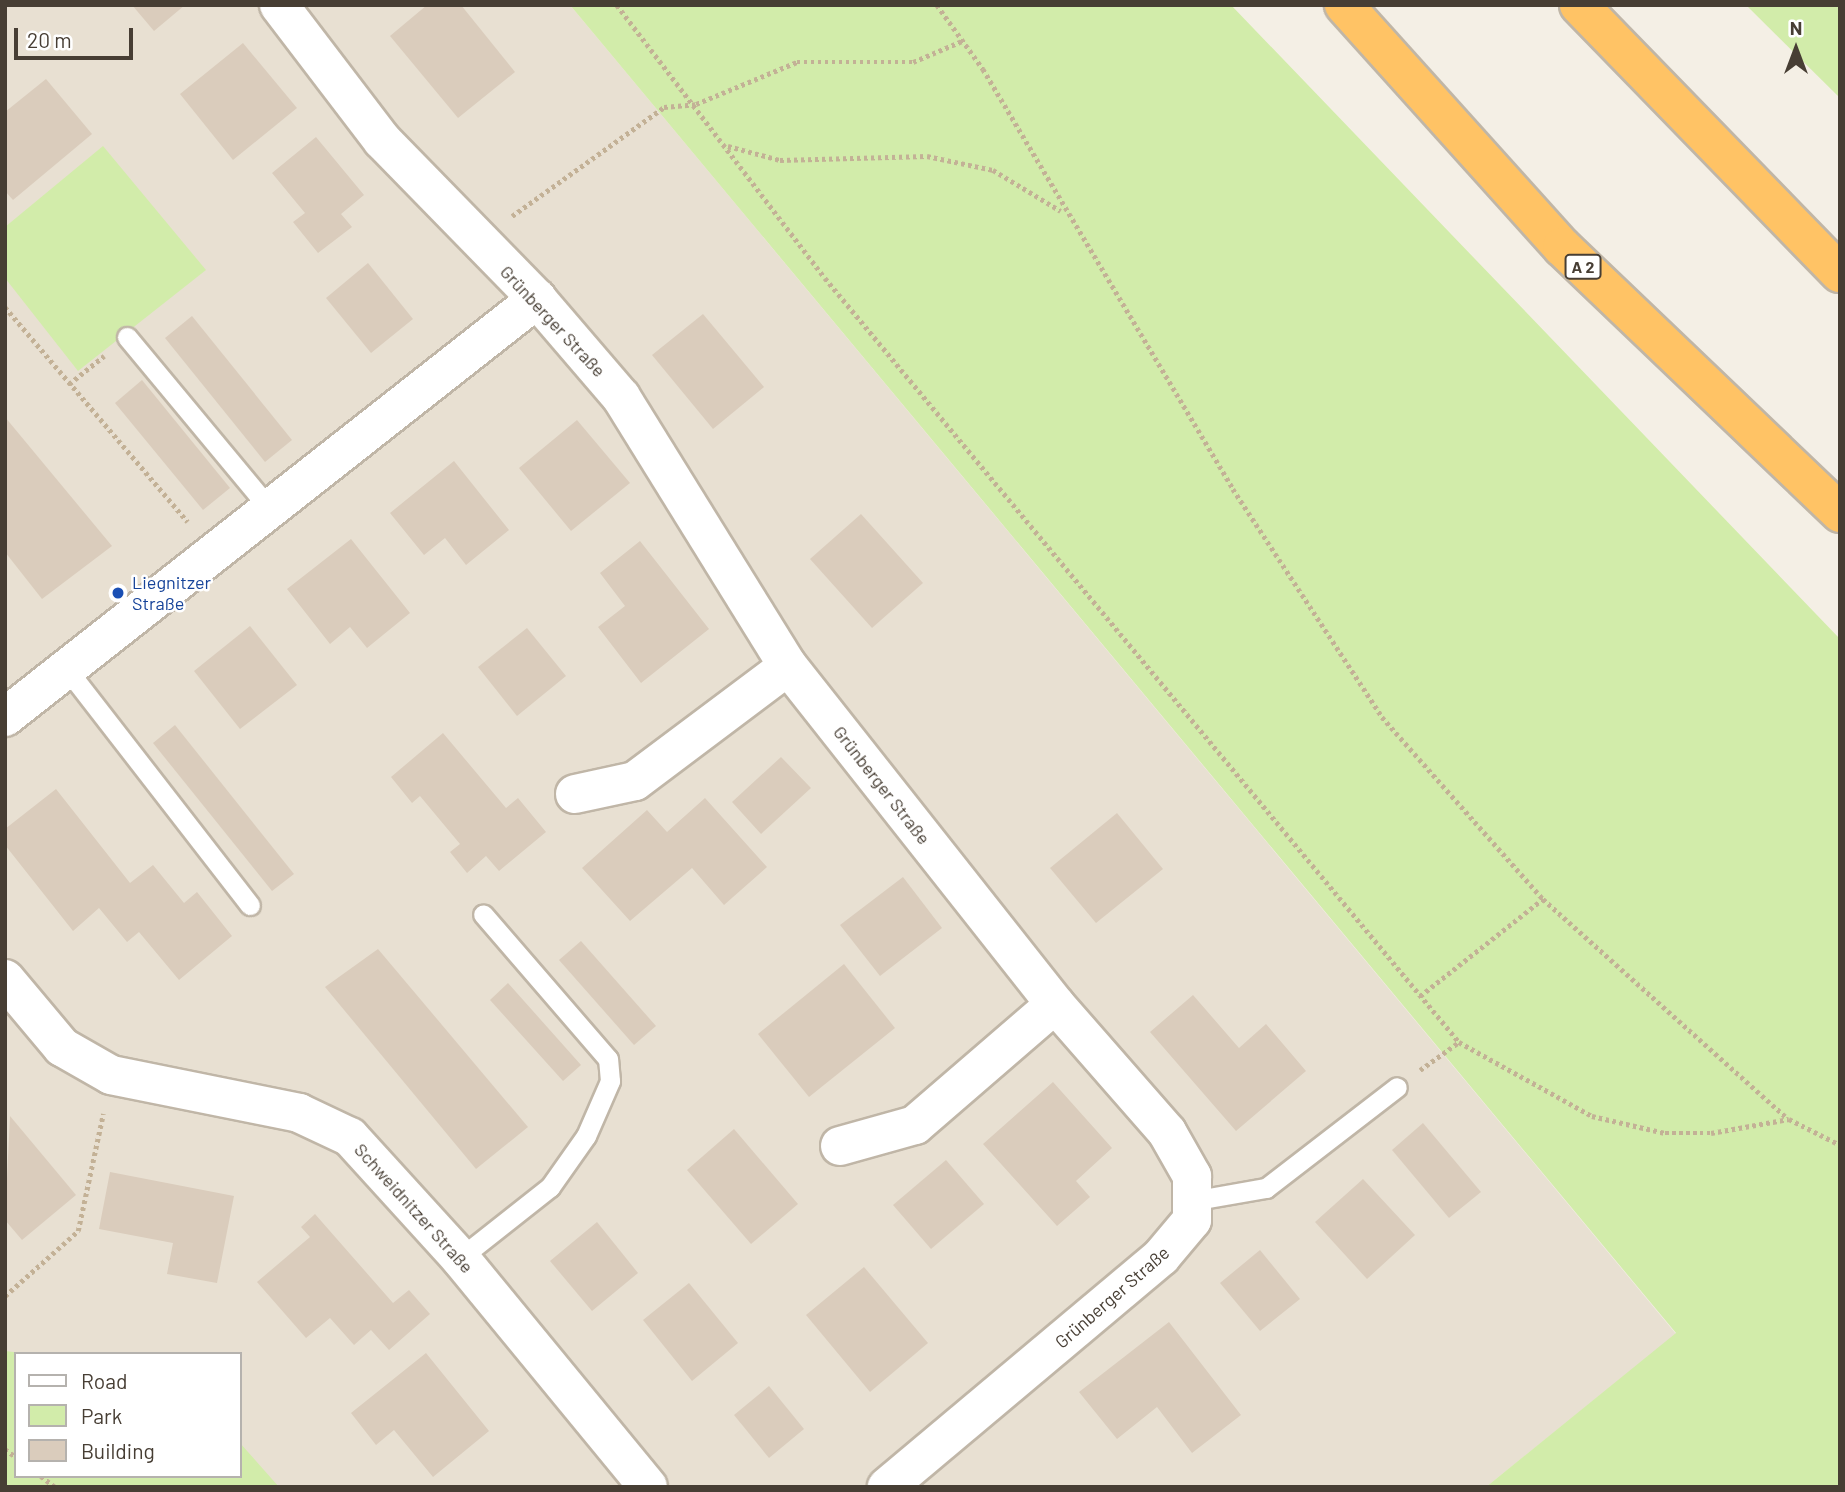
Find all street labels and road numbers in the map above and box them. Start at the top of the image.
road number: A 2 [1564,255,1602,280]
street label: Grünberger Straße [496,261,610,381]
street label: Grünberger Straße [829,721,935,849]
street label: Schweidnitzer Straße [350,1139,478,1277]
street label: Grünberger Straße [1050,1241,1174,1353]

